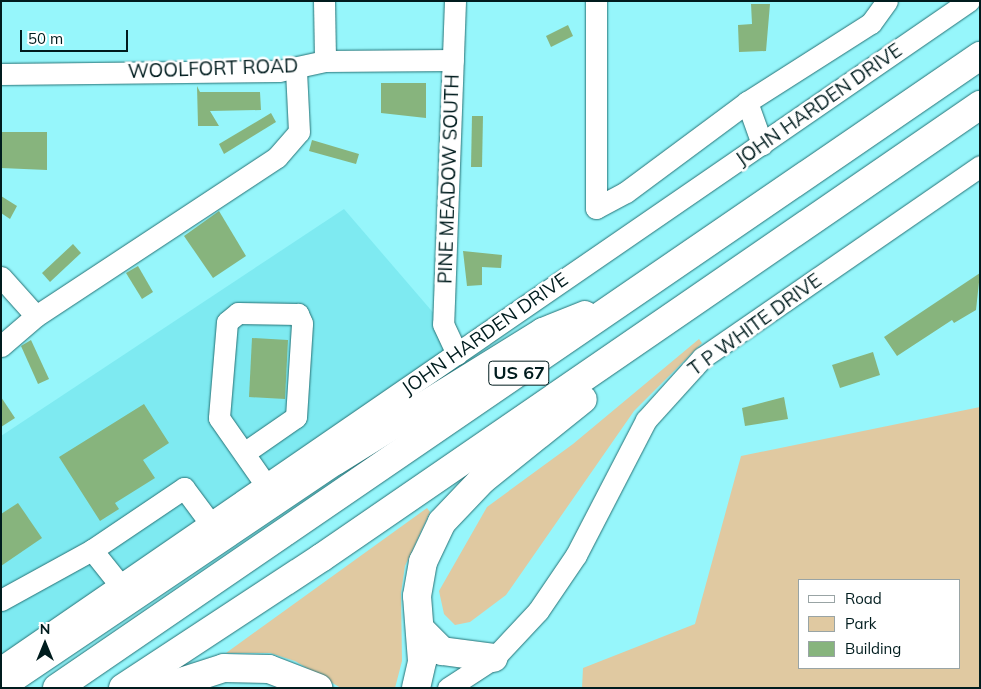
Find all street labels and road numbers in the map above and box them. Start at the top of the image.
street label: JOHN HARDEN DRIVE [732,39,906,171]
street label: WOOLFORT ROAD [127,55,299,83]
street label: PINE MEADOW SOUTH [434,74,464,284]
street label: JOHN HARDEN DRIVE [398,268,572,400]
street label: T P WHITE DRIVE [684,269,826,381]
road number: US 67 [488,358,550,388]

